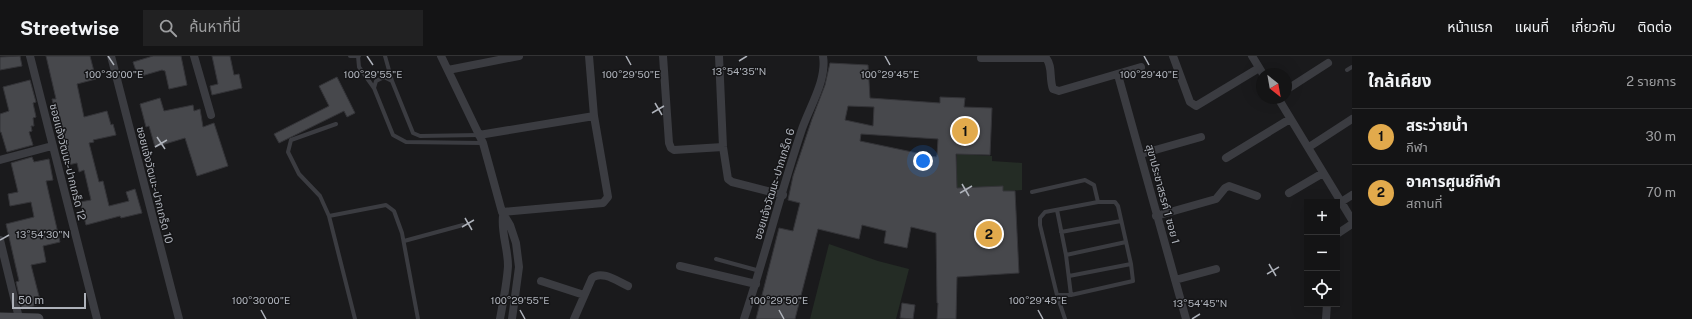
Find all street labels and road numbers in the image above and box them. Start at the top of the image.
street label: ซอยแจ้งวัฒนะ-ปากเกร็ด 12 [48,102,88,222]
street label: ซอยแจ้งวัฒนะ-ปากเกร็ด 10 [135,125,175,245]
street label: ซอยแจ้งวัฒนะ-ปากเกร็ด 6 [751,127,797,241]
street label: สุขาประชาสรรค์ 1 ซอย 1 [1143,143,1182,245]

